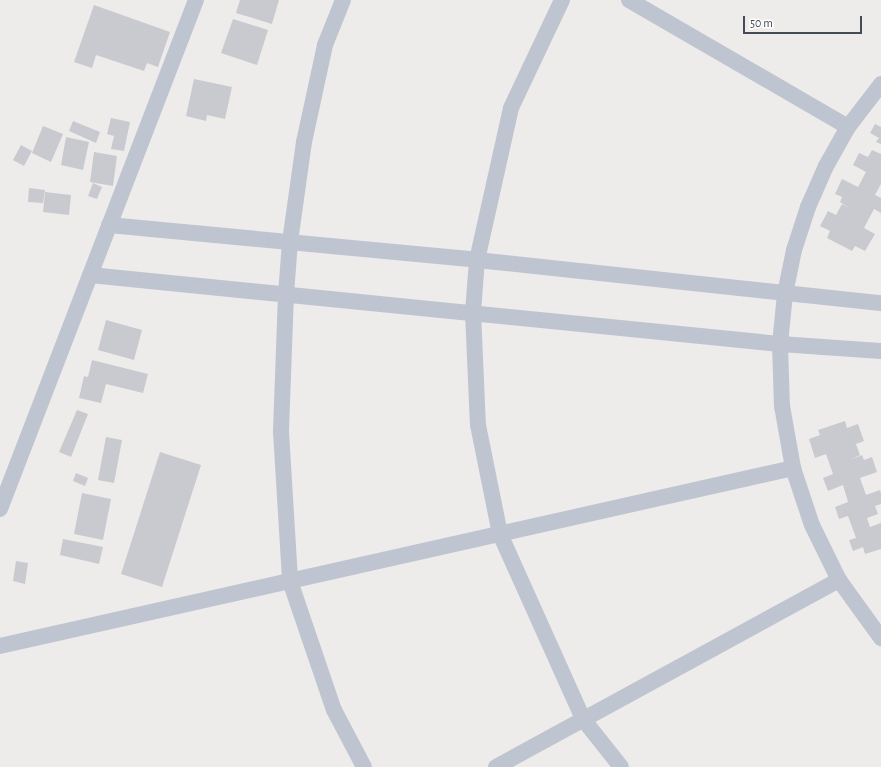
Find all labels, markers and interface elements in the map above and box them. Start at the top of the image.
scale bar [745,8,864,34]
text: 50 m [750,17,773,29]

